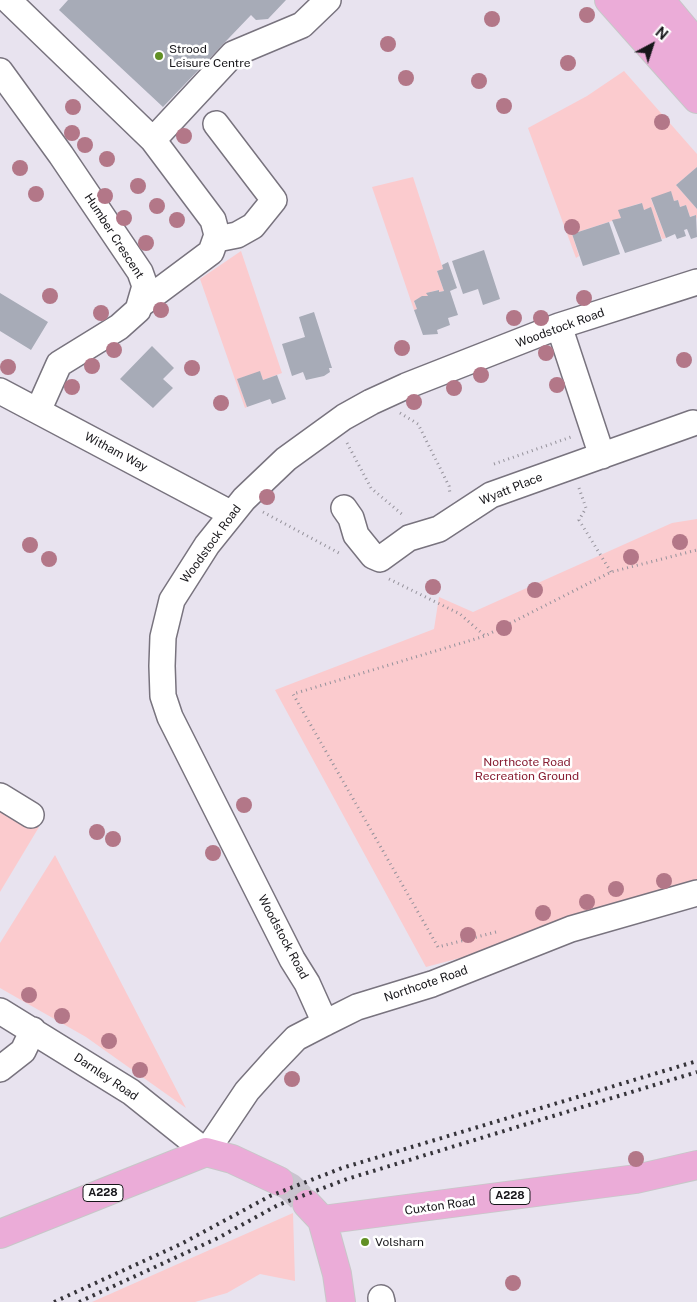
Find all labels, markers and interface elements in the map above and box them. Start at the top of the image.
north arrow [627,20,677,70]
text: N [652,24,671,43]
place label: Strood Leisure Centre [169,42,251,70]
marker: Strood Leisure Centre [153,50,165,62]
street label: Humber Crescent [81,191,147,281]
street label: Woodstock Road [514,305,606,351]
street label: Witham Way [82,429,150,475]
street label: Wyatt Place [477,470,545,508]
street label: Woodstock Road [178,502,244,586]
park label: Northcote Road Recreation Ground [475,755,579,783]
street label: Woodstock Road [255,892,311,982]
street label: Northcote Road [382,963,470,1005]
street label: Darnley Road [71,1050,141,1104]
road number: A228 [83,1184,123,1202]
road number: A228 [490,1188,530,1204]
street label: Cuxton Road [404,1194,476,1218]
place label: Volsharn [375,1235,424,1249]
marker: Volsharn [359,1236,371,1248]

